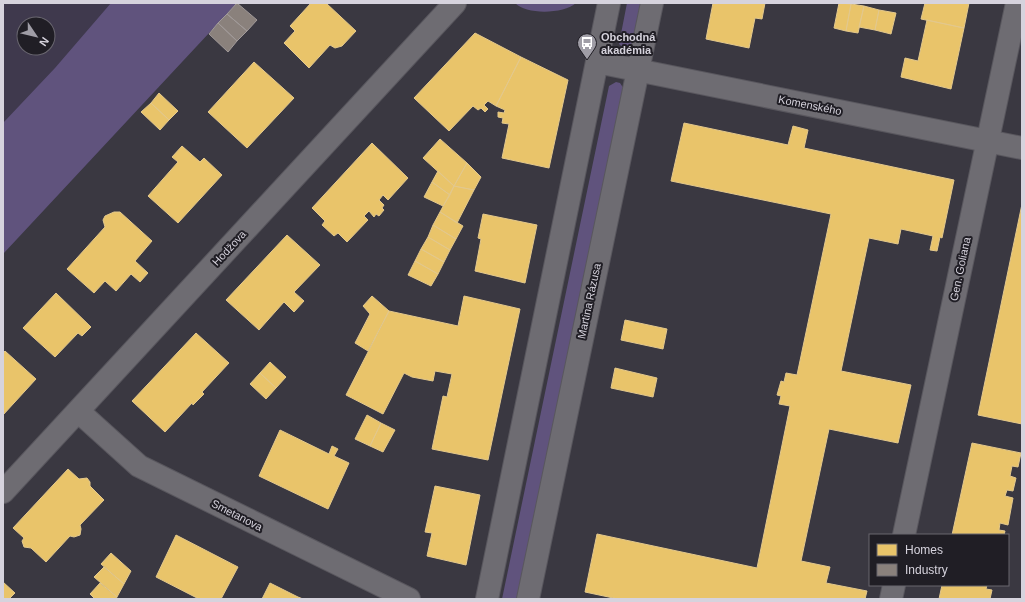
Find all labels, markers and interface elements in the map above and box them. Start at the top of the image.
north arrow [16,16,56,56]
place label: Obchodná akadémia [601,31,656,56]
bus stop icon: Obchodná akadémia [576,32,598,60]
text: N [37,35,51,48]
street label: Komenského [777,93,843,117]
street label: Hodžova [210,227,249,268]
street label: Gen. Goliana [947,235,973,302]
street label: Martina Rázusa [575,261,603,340]
street label: Smetanova [209,497,265,533]
legend [869,534,1009,586]
text: Homes [905,543,943,557]
text: Industry [905,563,948,577]

